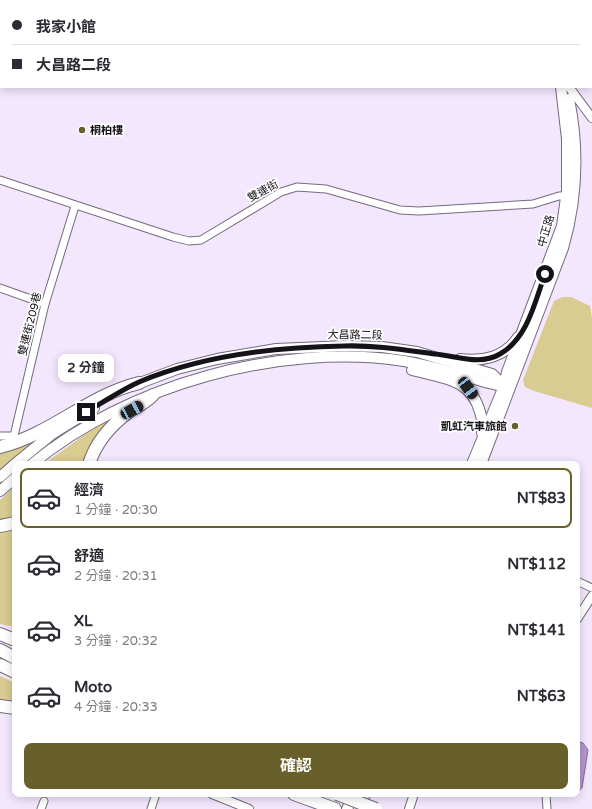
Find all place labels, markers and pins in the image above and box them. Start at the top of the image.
place label: 桐柏樓 [90,124,123,137]
marker: 桐柏樓 [77,125,87,135]
place label: 凱虹汽車旅館 [441,420,507,433]
marker: 凱虹汽車旅館 [510,421,520,431]

